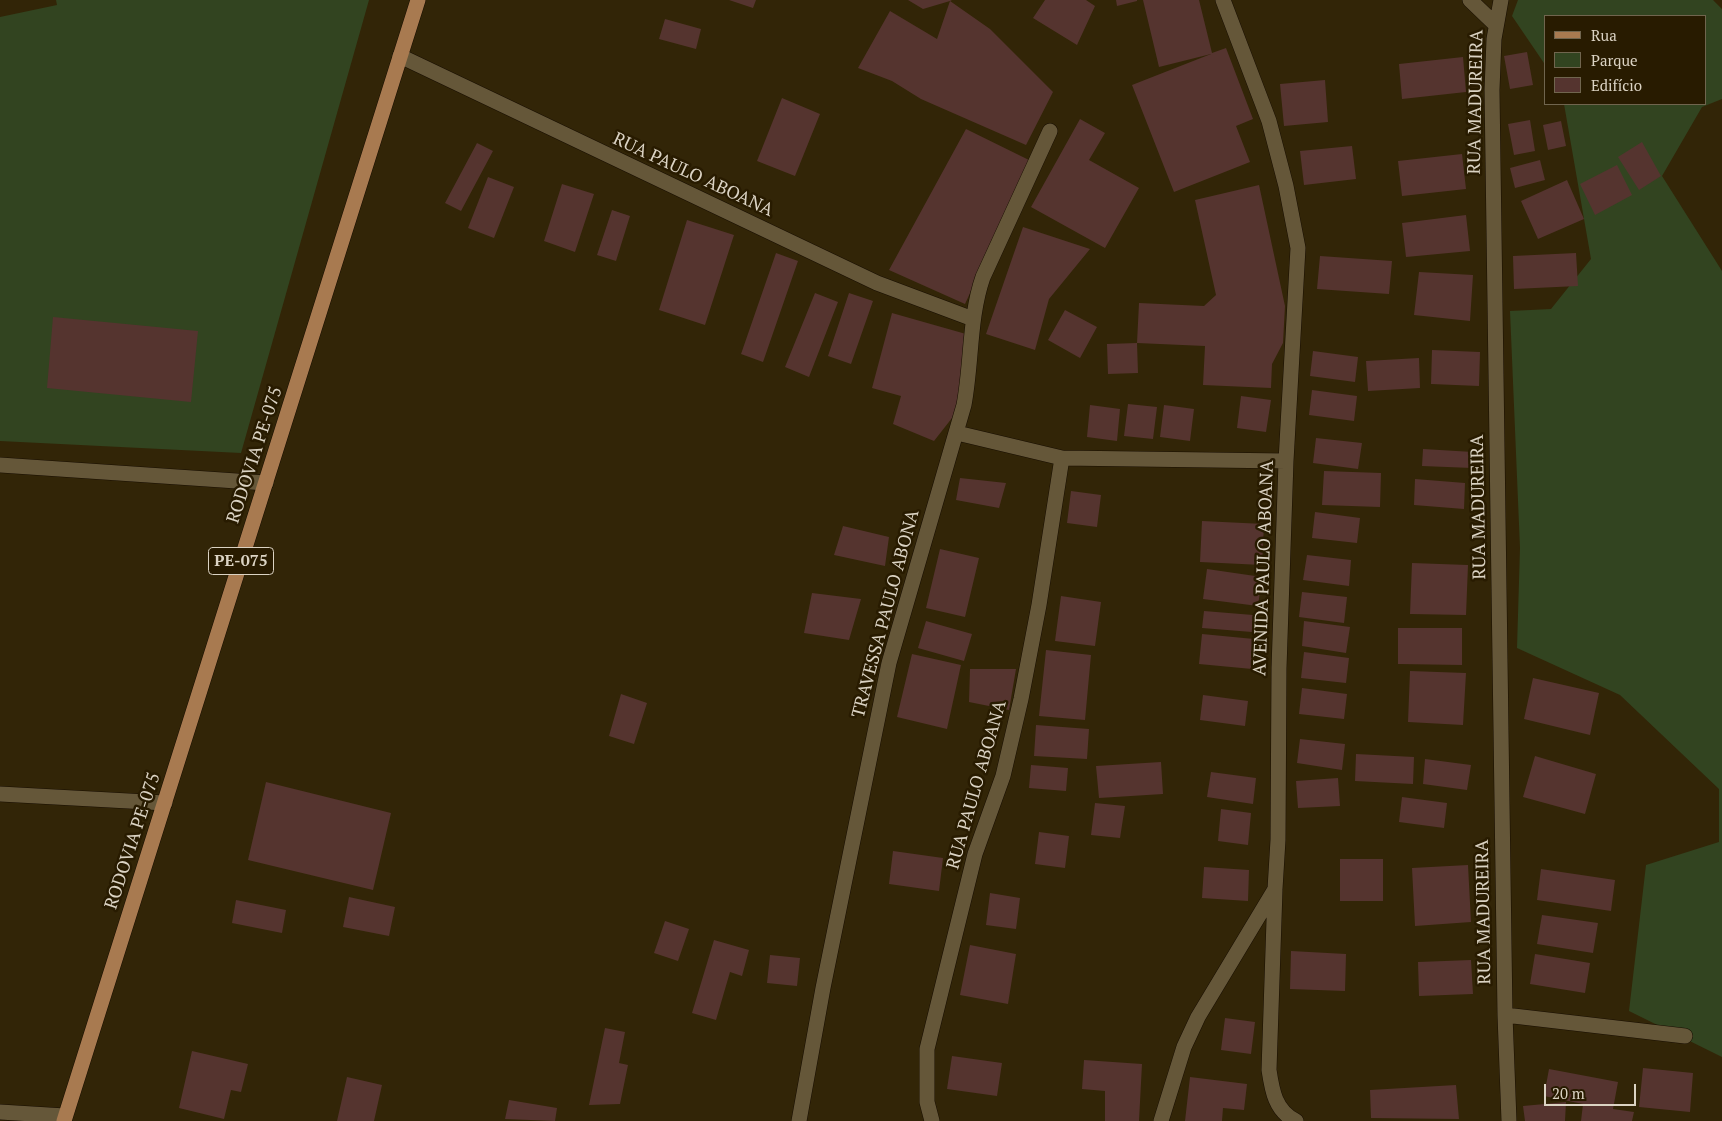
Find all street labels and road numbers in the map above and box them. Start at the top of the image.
street label: RUA MADUREIRA [1464,29,1488,175]
street label: RUA PAULO ABOANA [609,128,777,222]
street label: RODOVIA PE-075 [223,384,287,526]
street label: RUA MADUREIRA [1467,434,1491,580]
street label: AVENIDA PAULO ABOANA [1249,460,1279,676]
street label: TRAVESSA PAULO ABONA [848,507,924,721]
road number: PE-075 [208,548,274,574]
street label: RUA PAULO ABOANA [943,698,1011,872]
street label: RODOVIA PE-075 [101,770,165,912]
street label: RUA MADUREIRA [1472,839,1496,985]

